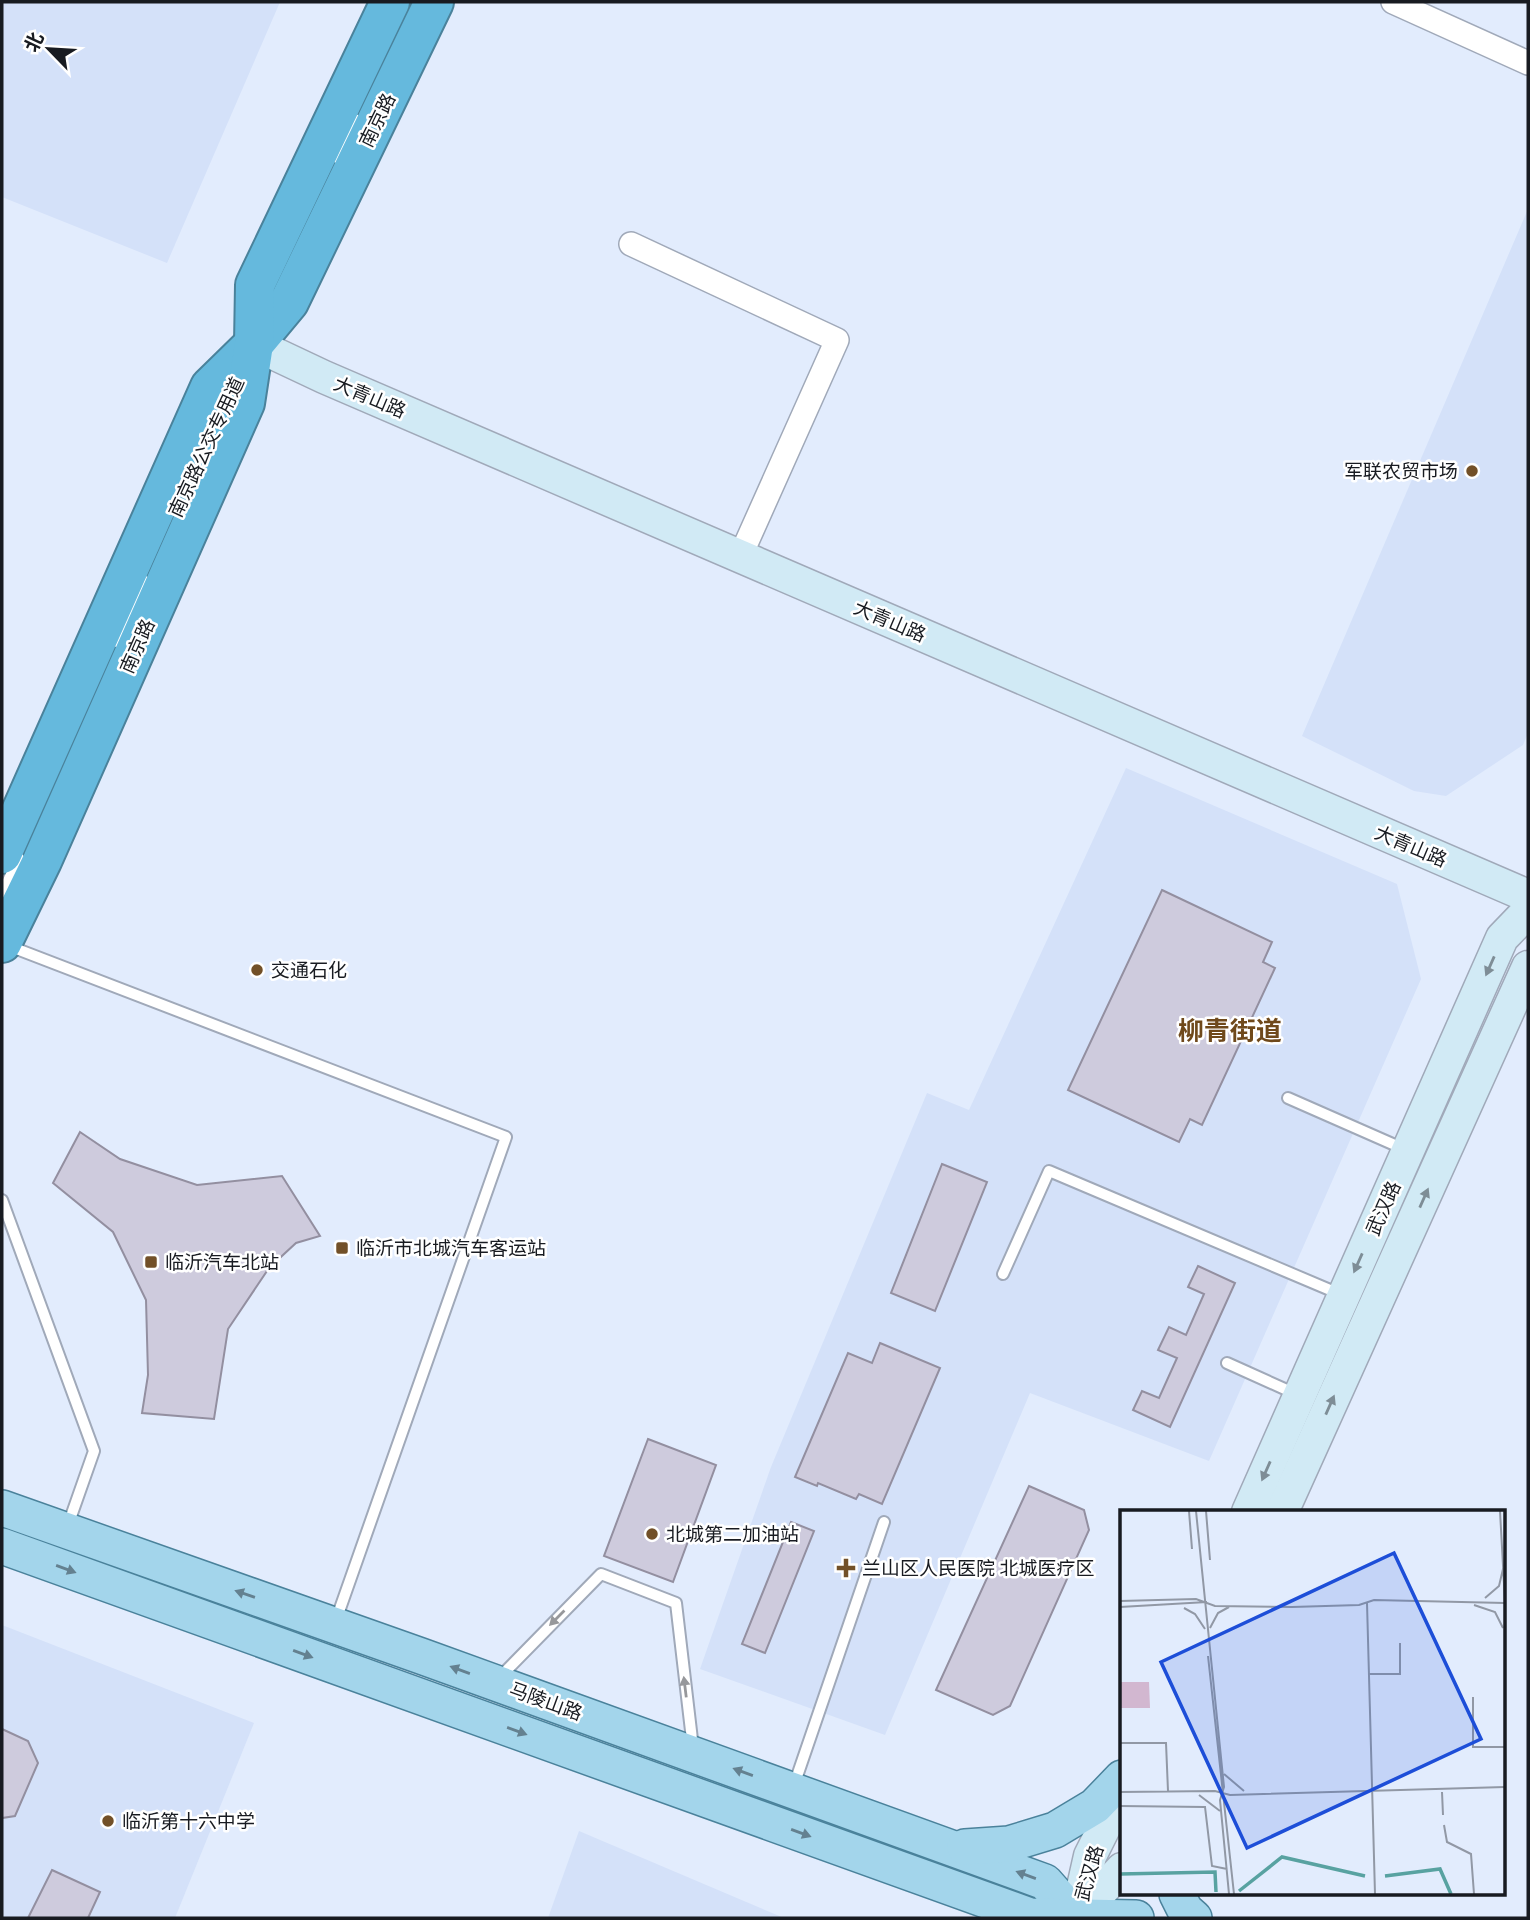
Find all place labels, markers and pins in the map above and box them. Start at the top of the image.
place label: 军联农贸市场 [1344,459,1458,483]
marker: 军联农贸市场 [1464,463,1480,479]
place label: 交通石化 [271,958,347,982]
marker: 交通石化 [249,962,265,978]
place label: 临沂市北城汽车客运站 [356,1236,546,1260]
marker: 临沂市北城汽车客运站 [334,1240,350,1256]
place label: 临沂汽车北站 [165,1250,279,1274]
marker: 临沂汽车北站 [143,1254,159,1270]
place label: 北城第二加油站 [666,1522,799,1546]
marker: 北城第二加油站 [644,1526,660,1542]
place label: 兰山区人民医院 北城医疗区 [862,1556,1095,1580]
marker: 兰山区人民医院 北城医疗区 [836,1558,856,1578]
place label: 临沂第十六中学 [122,1809,255,1833]
marker: 临沂第十六中学 [100,1813,116,1829]

